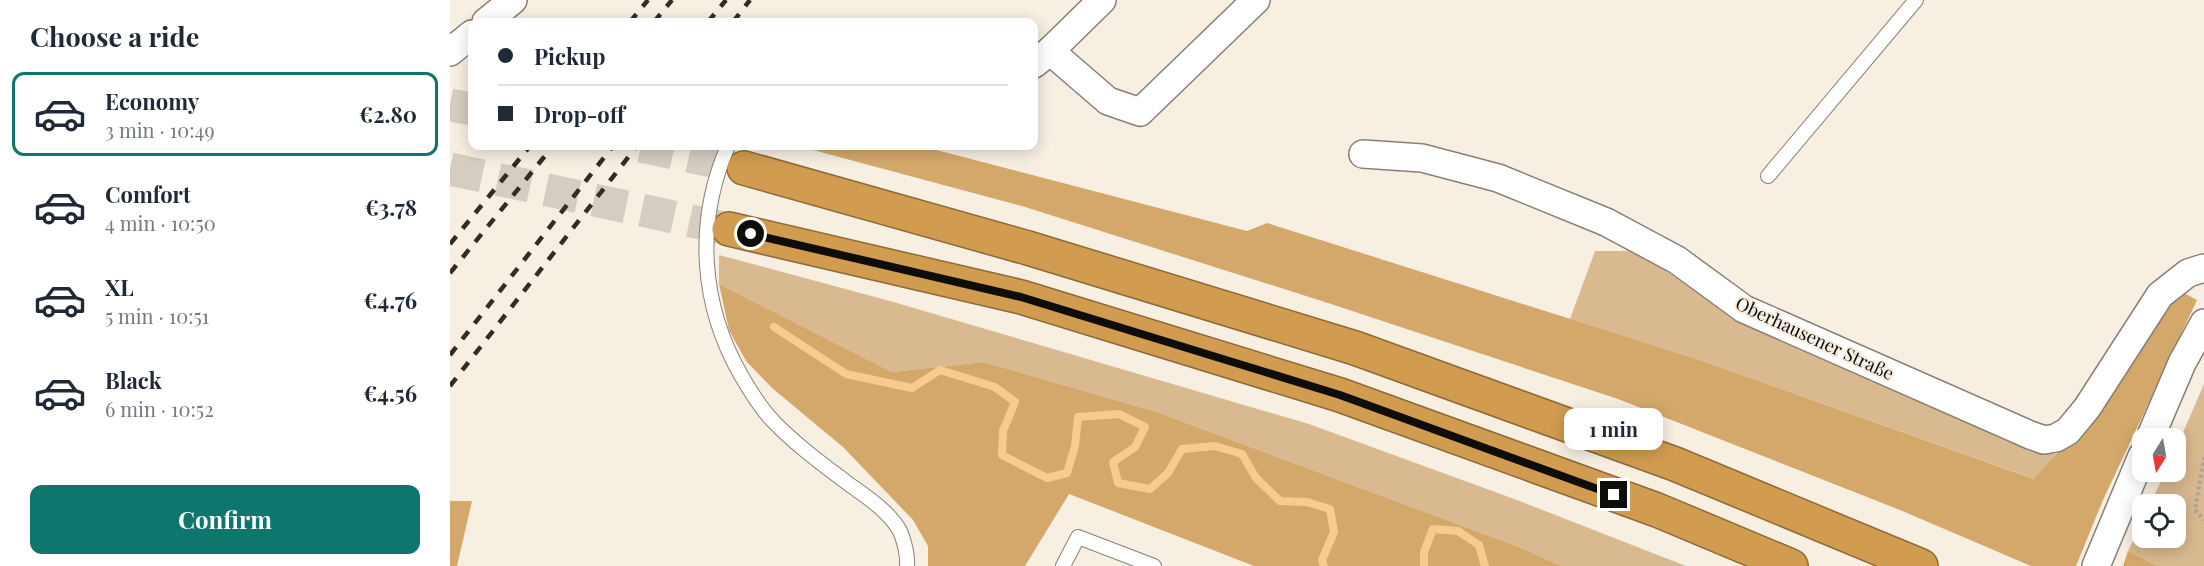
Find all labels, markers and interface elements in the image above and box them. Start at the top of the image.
text: Choose a ride [30,18,199,54]
text: Pickup [534,41,605,71]
text: Economy [105,86,199,116]
icon: car [33,87,87,141]
text: €2.80 [359,99,417,129]
text: Drop-off [534,99,625,129]
text: 3 min · 10:49 [105,116,215,143]
text: Comfort [105,179,191,209]
icon: car [33,180,87,234]
text: €3.78 [365,192,417,222]
text: 4 min · 10:50 [105,209,216,236]
route start [737,220,764,247]
text: XL [105,272,134,302]
icon: car [33,273,87,327]
text: €4.76 [363,285,417,315]
street label: Oberhausener Straße [1732,291,1898,385]
text: 5 min · 10:51 [105,302,209,329]
text: Black [105,365,162,395]
icon: car [33,366,87,420]
text: €4.56 [363,378,417,408]
text: 6 min · 10:52 [105,395,214,422]
callout: 1 min [1564,408,1664,450]
text: 1 min [1589,415,1638,442]
north arrow [2132,428,2186,482]
map controls [2132,428,2186,548]
route end [1600,481,1627,508]
button: Confirm [30,485,420,554]
button: locate [2132,494,2186,548]

